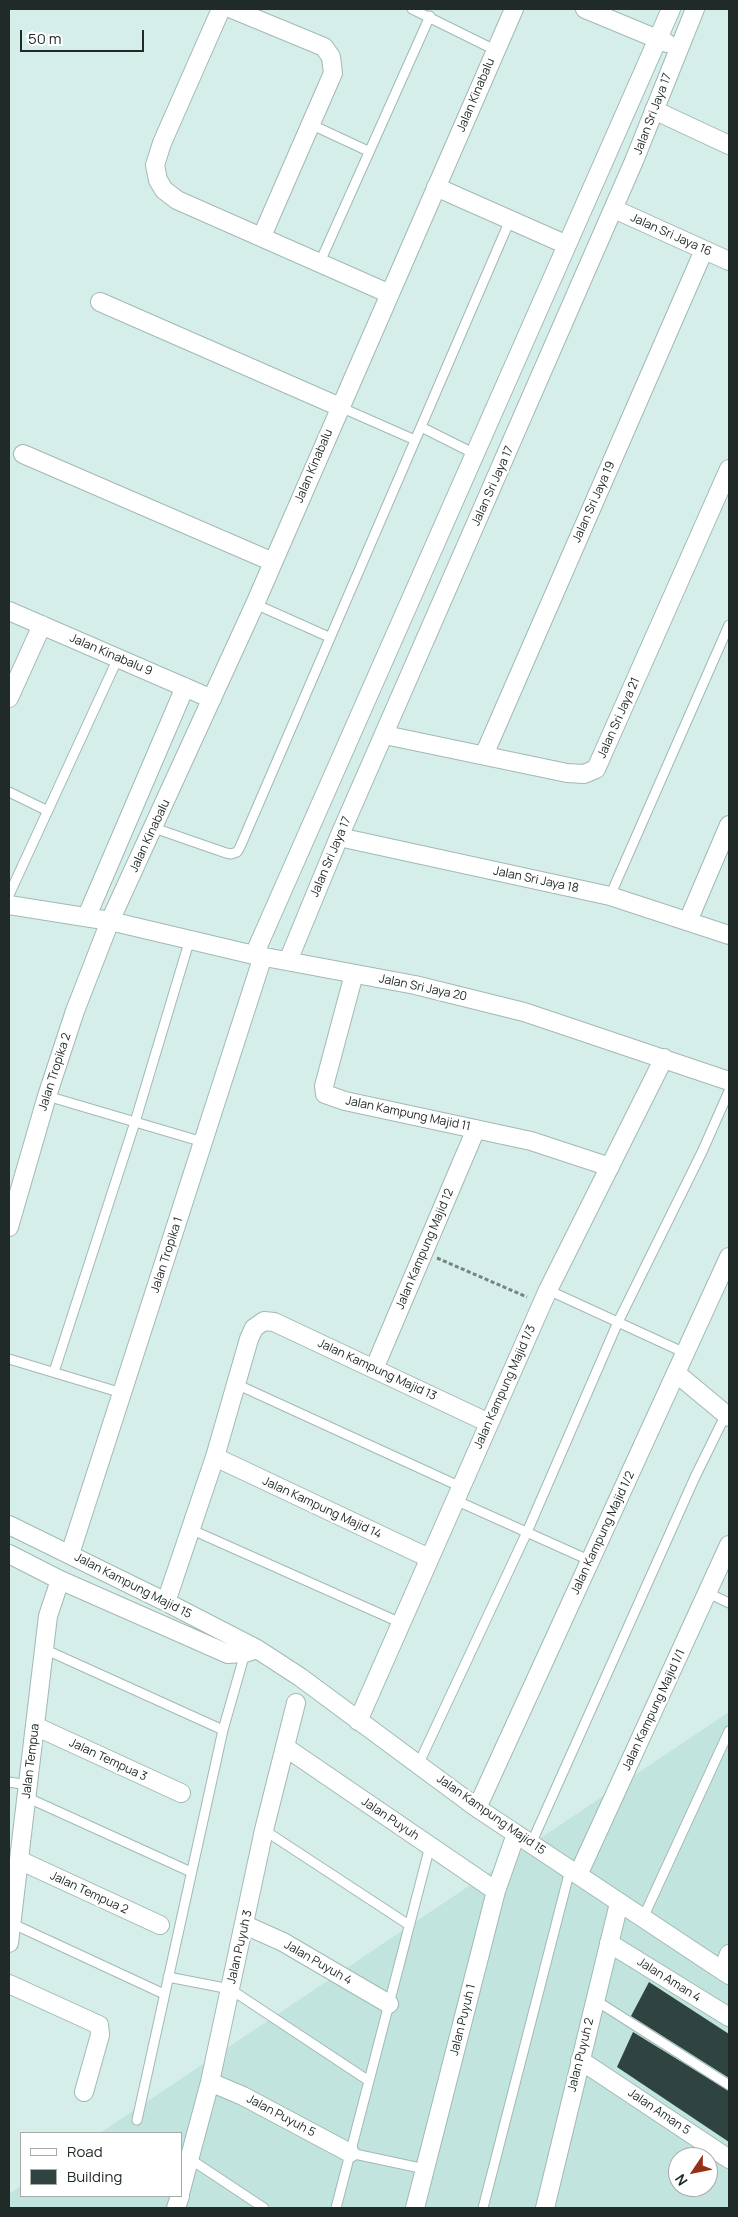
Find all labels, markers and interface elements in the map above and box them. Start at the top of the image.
scale bar [22,20,146,52]
text: 50 m [28,28,62,49]
street label: Jalan Kinabalu [454,56,498,134]
street label: Jalan Sri Jaya 17 [631,71,675,157]
street label: Jalan Sri Jaya 16 [628,211,714,259]
street label: Jalan Kinabalu [292,427,336,505]
street label: Jalan Sri Jaya 17 [469,444,517,528]
street label: Jalan Sri Jaya 19 [570,459,618,545]
street label: Jalan Kinabalu 9 [67,631,155,679]
street label: Jalan Sri Jaya 21 [595,675,643,761]
street label: Jalan Kinabalu [127,797,173,875]
street label: Jalan Sri Jaya 17 [308,815,354,899]
street label: Jalan Sri Jaya 18 [492,864,580,896]
street label: Jalan Sri Jaya 20 [378,972,468,1004]
street label: Jalan Tropika 2 [36,1031,74,1113]
street label: Jalan Kampung Majid 11 [344,1094,472,1134]
street label: Jalan Kampung Majid 12 [393,1187,457,1311]
street label: Jalan Tropika 1 [148,1215,186,1295]
street label: Jalan Kampung Majid 1/3 [471,1323,539,1451]
street label: Jalan Kampung Majid 13 [315,1336,439,1404]
street label: Jalan Kampung Majid 1/2 [568,1469,638,1597]
street label: Jalan Kampung Majid 14 [260,1474,384,1542]
street label: Jalan Kampung Majid 15 [72,1550,194,1622]
street label: Jalan Kampung Majid 1/1 [620,1647,688,1773]
street label: Jalan Tempua [19,1723,43,1799]
street label: Jalan Tempua 3 [67,1736,149,1784]
street label: Jalan Kampung Majid 15 [434,1772,548,1858]
street label: Jalan Puyuh [359,1795,421,1843]
street label: Jalan Tempua 2 [48,1869,130,1917]
street label: Jalan Puyuh 3 [225,1909,255,1985]
street label: Jalan Puyuh 4 [282,1938,354,1988]
street label: Jalan Aman 4 [635,1955,703,2005]
street label: Jalan Puyuh 1 [447,1983,479,2057]
street label: Jalan Puyuh 2 [565,2017,597,2093]
street label: Jalan Aman 5 [625,2086,693,2138]
street label: Jalan Puyuh 5 [244,2092,318,2140]
legend [20,2132,182,2197]
text: Road [67,2141,103,2162]
north arrow [668,2147,718,2197]
text: Building [67,2166,122,2187]
text: N [670,2171,692,2190]

